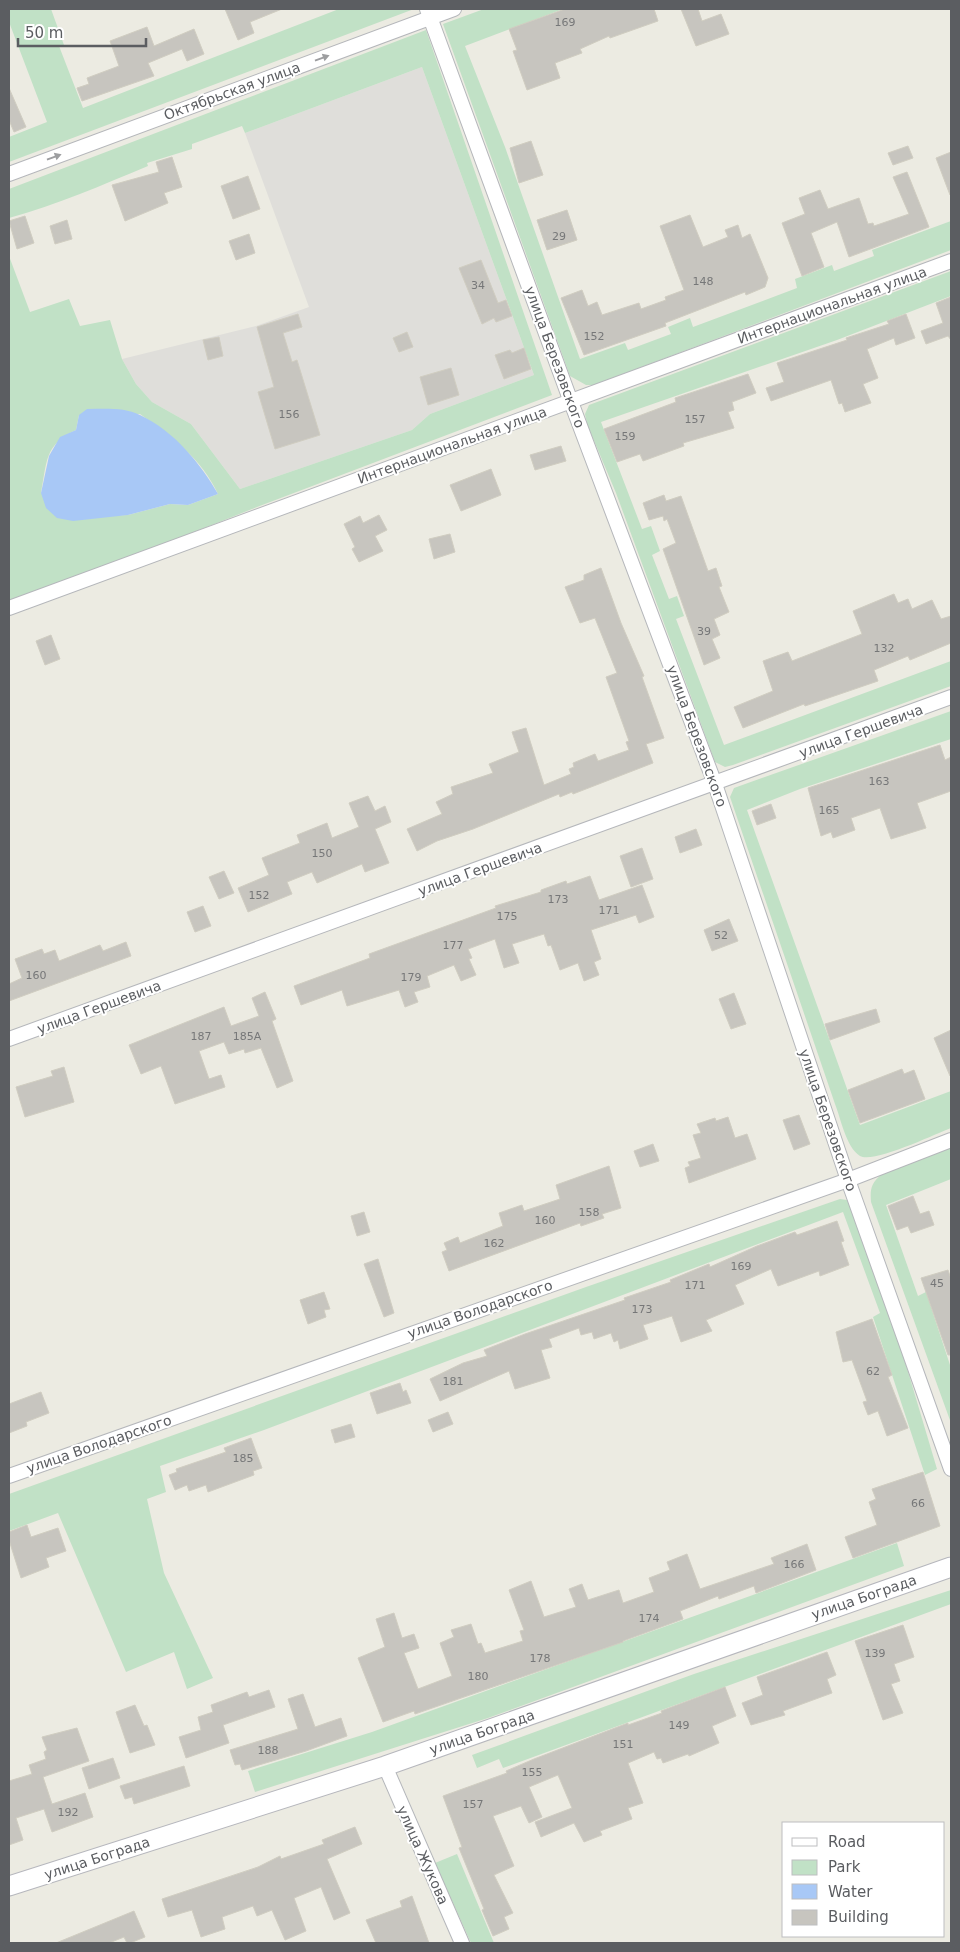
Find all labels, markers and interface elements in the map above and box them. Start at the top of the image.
scale bar [18,15,145,47]
house number: 169 [555,16,576,29]
text: 50 m [25,24,63,42]
one-way arrow [314,54,329,61]
street label: Октябрьская улица [162,59,302,123]
one-way arrow [47,153,62,160]
house number: 29 [552,230,566,243]
street label: Интернациональная улица [735,263,929,347]
house number: 148 [693,275,714,288]
house number: 34 [471,279,485,292]
street label: улица Березовского [522,284,588,430]
house number: 152 [584,330,605,343]
street label: Интернациональная улица [355,403,549,487]
house number: 156 [279,408,300,421]
house number: 157 [685,413,706,426]
house number: 159 [615,430,636,443]
house number: 39 [697,625,711,638]
house number: 132 [874,642,895,655]
street label: улица Березовского [664,663,730,809]
street label: улица Гершевича [797,701,925,761]
house number: 163 [869,775,890,788]
house number: 165 [819,804,840,817]
street label: улица Гершевича [416,839,544,899]
house number: 150 [312,847,333,860]
house number: 152 [249,889,270,902]
house number: 173 [548,893,569,906]
house number: 171 [599,904,620,917]
house number: 175 [497,910,518,923]
house number: 52 [714,929,728,942]
house number: 177 [443,939,464,952]
house number: 160 [26,969,47,982]
house number: 179 [401,971,422,984]
street label: улица Гершевича [35,977,163,1037]
house number: 187 [191,1030,212,1043]
house number: 185А [233,1030,262,1043]
street label: улица Березовского [796,1047,860,1193]
house number: 158 [579,1206,600,1219]
house number: 160 [535,1214,556,1227]
house number: 162 [484,1237,505,1250]
house number: 169 [731,1260,752,1273]
street label: улица Володарского [405,1277,555,1341]
house number: 45 [930,1277,944,1290]
house number: 171 [685,1279,706,1292]
house number: 173 [632,1303,653,1316]
house number: 62 [866,1365,880,1378]
house number: 181 [443,1375,464,1388]
street label: улица Володарского [24,1412,174,1476]
house number: 185 [233,1452,254,1465]
house number: 66 [911,1497,925,1510]
house number: 166 [784,1558,805,1571]
street label: улица Бограда [809,1572,919,1622]
house number: 174 [639,1612,660,1625]
house number: 139 [865,1647,886,1660]
house number: 178 [530,1652,551,1665]
house number: 180 [468,1670,489,1683]
street label: улица Бограда [427,1707,537,1757]
house number: 149 [669,1719,690,1732]
house number: 151 [613,1738,634,1751]
house number: 188 [258,1744,279,1757]
house number: 155 [522,1766,543,1779]
house number: 157 [463,1798,484,1811]
street label: улица Жукова [394,1803,452,1907]
house number: 192 [58,1806,79,1819]
legend [782,1822,945,1937]
street label: улица Бограда [42,1833,152,1883]
text: Road [828,1833,866,1851]
text: Park [828,1858,861,1876]
text: Water [828,1883,873,1901]
text: Building [828,1908,889,1926]

